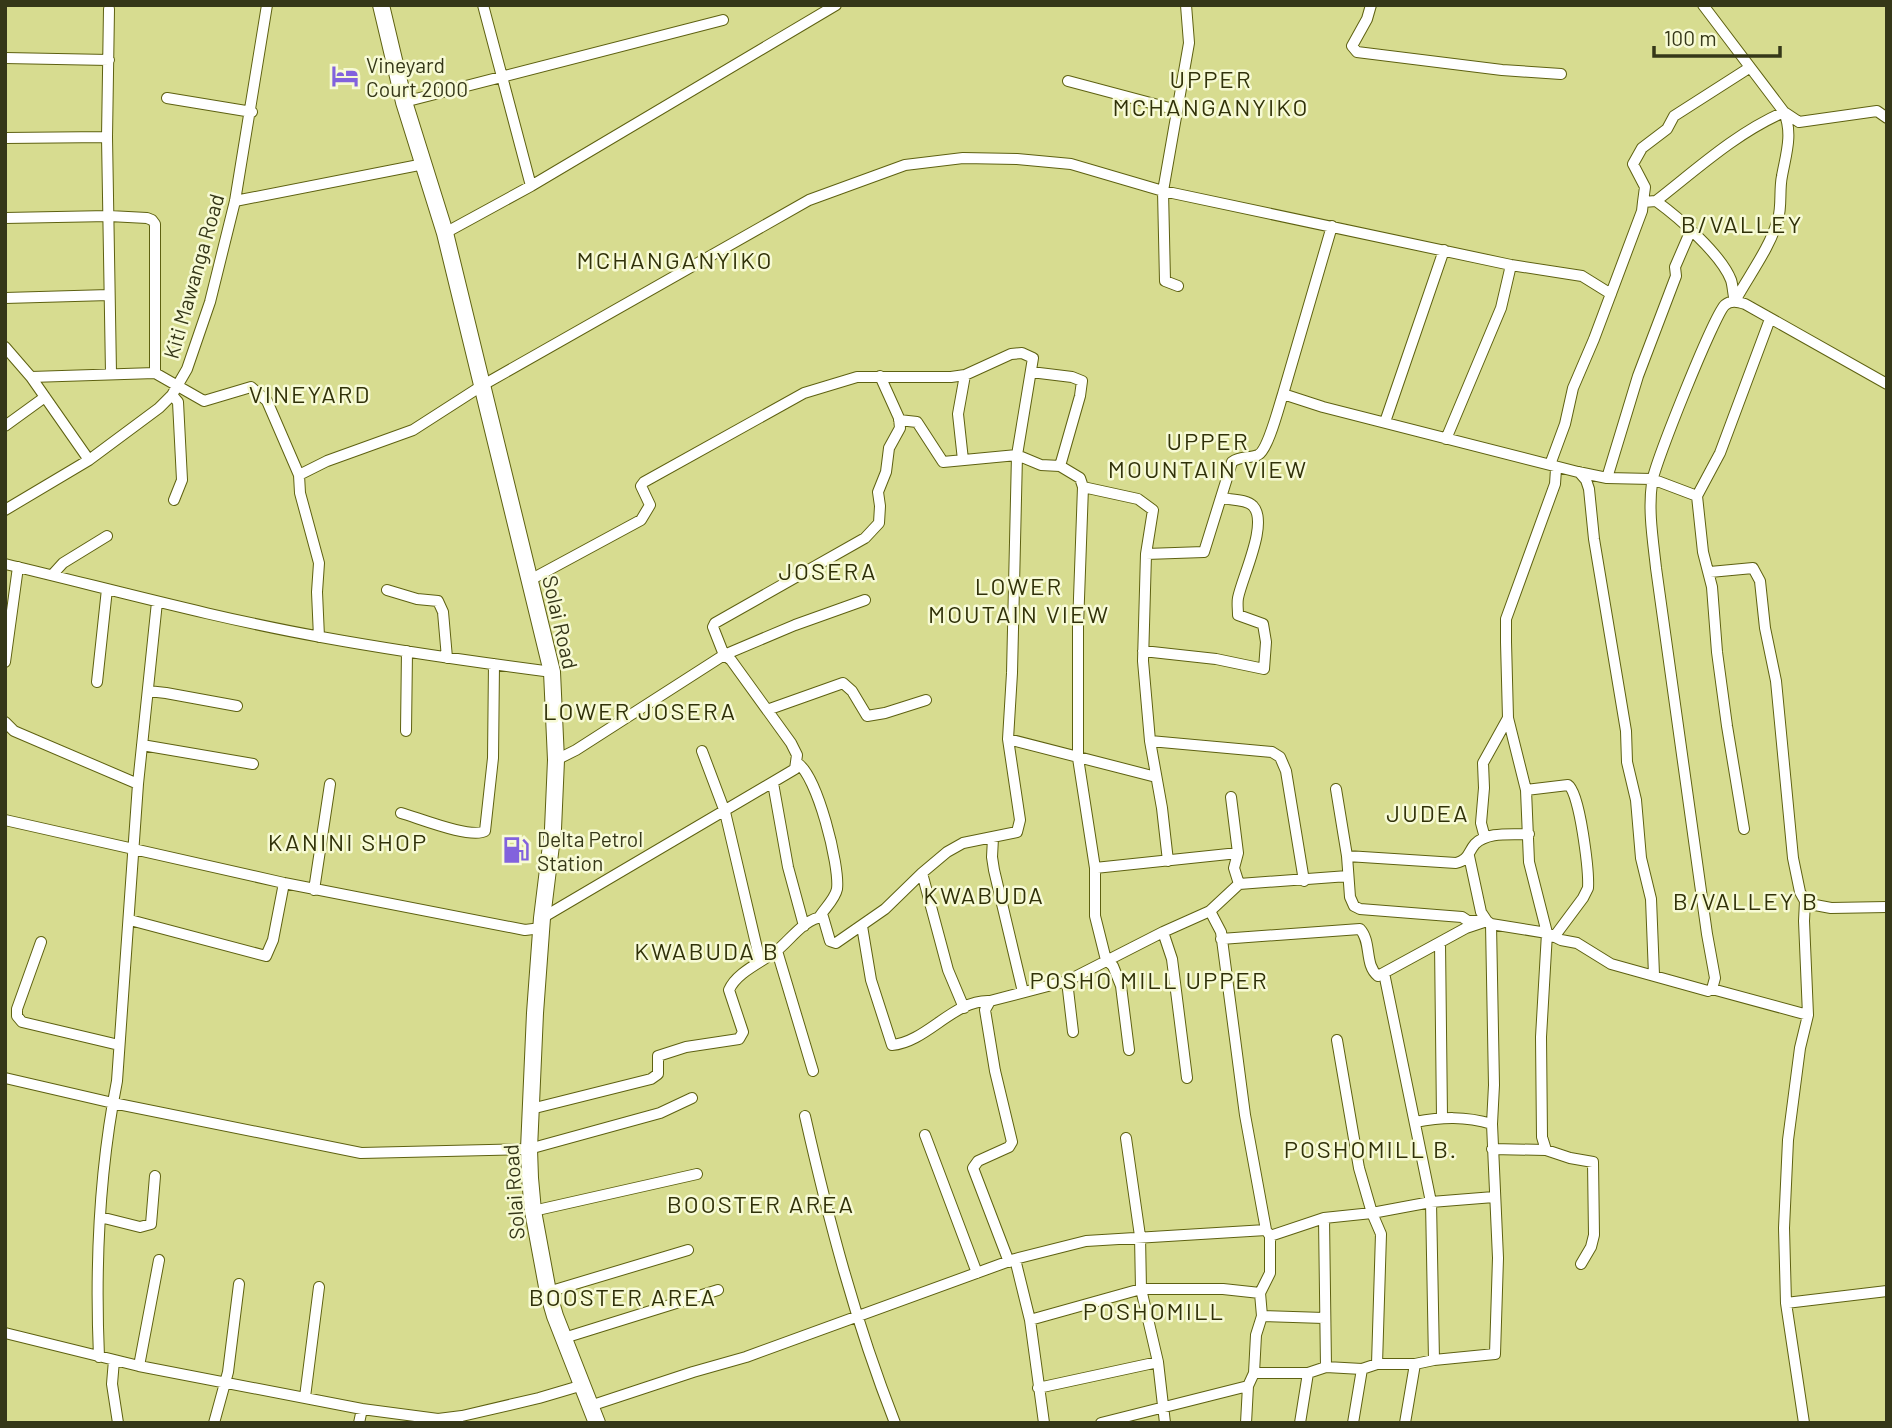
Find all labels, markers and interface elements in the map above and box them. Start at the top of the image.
scale bar [1654,14,1780,58]
text: 100 m [1664,25,1717,50]
place label: Vineyard Court 2000 [366,52,468,101]
hotel icon: Vineyard Court 2000 [330,61,360,91]
district label: UPPER MCHANGANYIKO [1113,64,1310,121]
street label: Kiti Mawanga Road [157,191,229,361]
district label: B/VALLEY [1681,209,1803,238]
district label: MCHANGANYIKO [577,245,774,274]
district label: VINEYARD [249,379,371,408]
district label: UPPER MOUNTAIN VIEW [1108,426,1308,483]
district label: JOSERA [778,556,878,585]
district label: LOWER MOUTAIN VIEW [928,571,1110,628]
street label: Solai Road [538,573,584,671]
district label: LOWER JOSERA [543,696,737,725]
district label: JUDEA [1386,798,1470,827]
place label: Delta Petrol Station [537,826,643,875]
district label: KANINI SHOP [268,827,428,856]
fuel station icon: Delta Petrol Station [501,835,531,865]
district label: KWABUDA [923,880,1045,909]
district label: B/VALLEY B [1673,886,1819,915]
district label: KWABUDA B [634,936,780,965]
district label: POSHO MILL UPPER [1029,965,1269,994]
district label: POSHOMILL B. [1284,1134,1458,1163]
street label: Solai Road [497,1144,529,1240]
district label: BOOSTER AREA [667,1189,855,1218]
district label: BOOSTER AREA [529,1282,717,1311]
district label: POSHOMILL [1083,1296,1225,1325]

